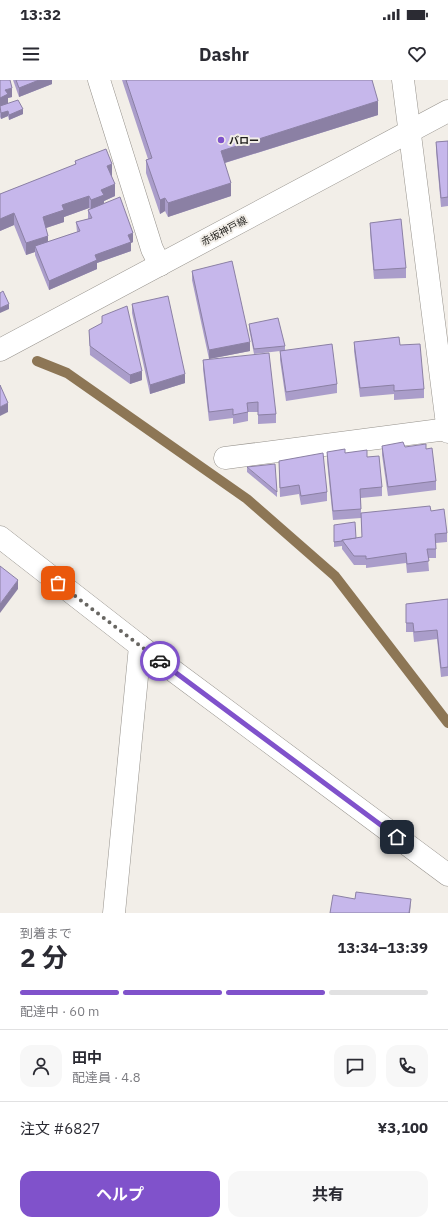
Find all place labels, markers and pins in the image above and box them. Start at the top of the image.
place label: バロー [229,134,259,147]
marker: バロー [216,135,226,145]
pin [41,566,75,600]
pin [380,820,414,854]

